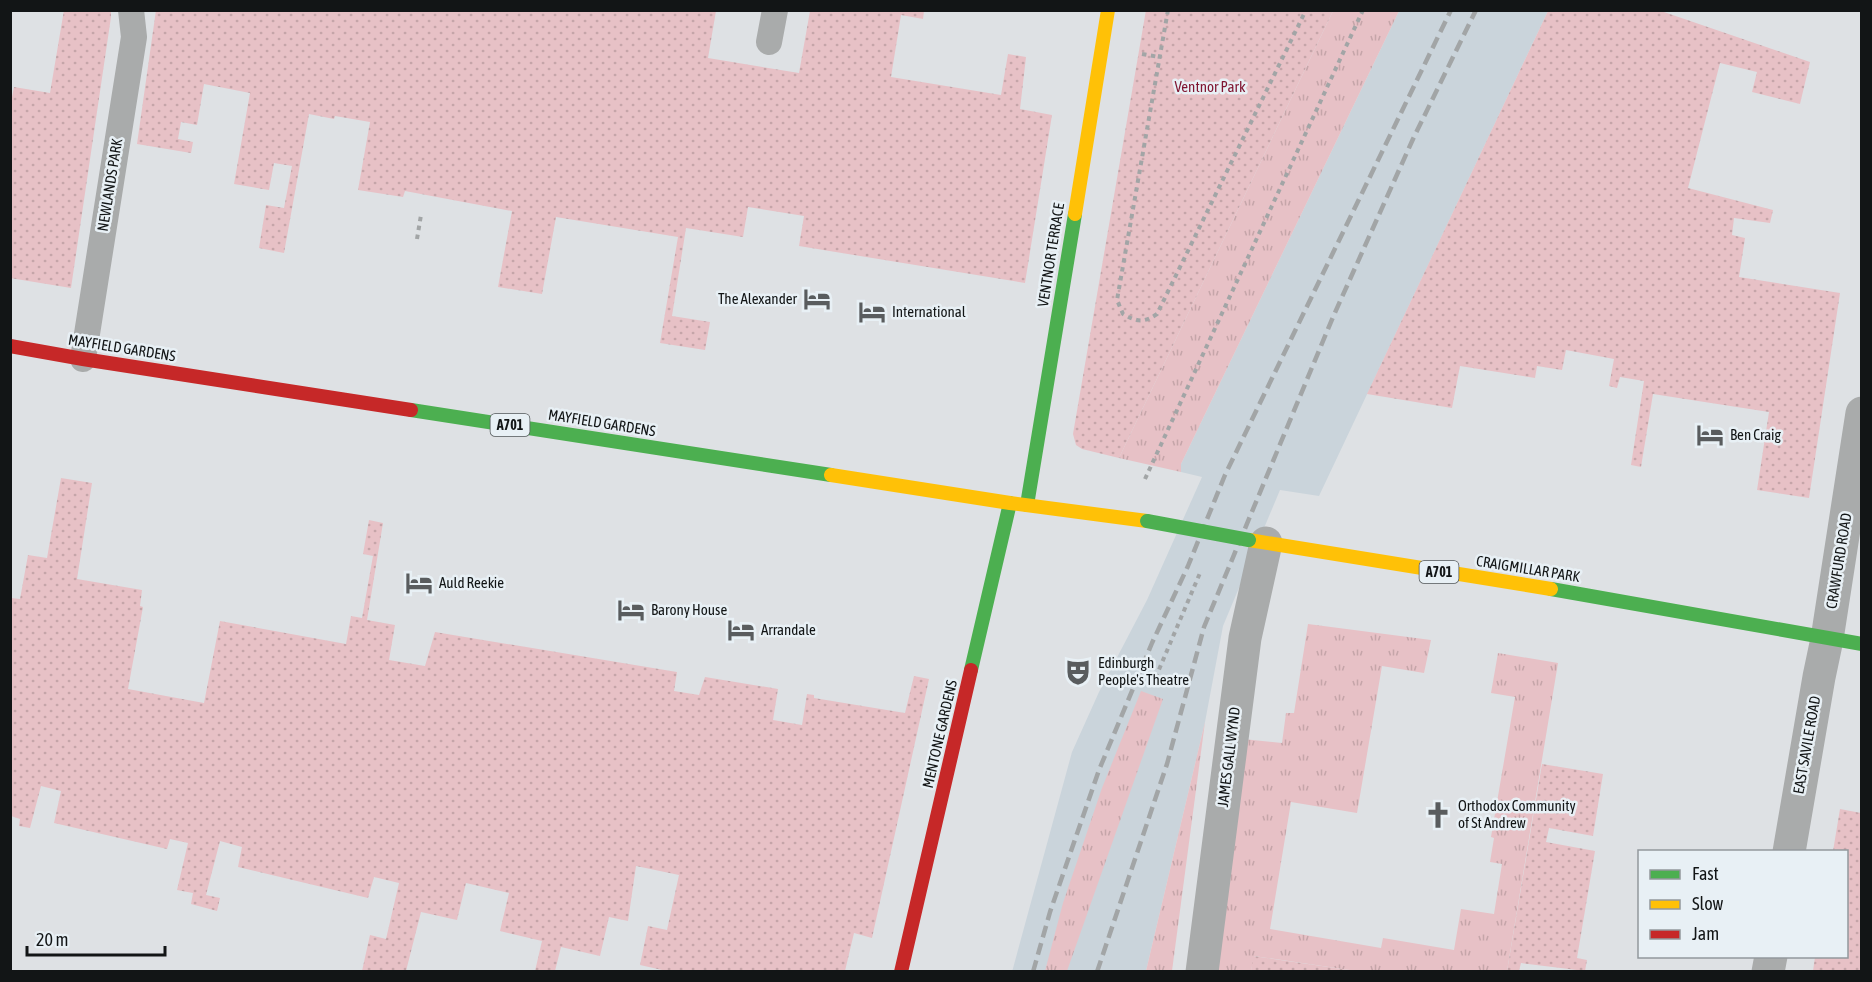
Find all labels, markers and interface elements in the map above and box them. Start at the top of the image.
park label: Ventnor Park [1174,78,1246,95]
street label: NEWLANDS PARK [94,137,125,233]
street label: VENTNOR TERRACE [1034,201,1067,308]
hotel icon: The Alexander [802,284,832,314]
place label: The Alexander [718,290,798,307]
hotel icon: International [857,297,887,327]
place label: International [892,303,966,320]
street label: MAYFIELD GARDENS [67,331,177,364]
street label: MAYFIELD GARDENS [547,406,657,439]
road number: A701 [490,414,530,436]
hotel icon: Ben Craig [1695,420,1725,450]
place label: Ben Craig [1730,426,1782,443]
street label: CRAWFURD ROAD [1823,512,1854,610]
street label: CRAIGMILLAR PARK [1475,552,1582,585]
road number: A701 [1420,561,1458,583]
hotel icon: Auld Reekie [404,568,434,598]
place label: Auld Reekie [439,574,504,591]
hotel icon: Barony House [616,595,646,625]
place label: Barony House [651,601,727,618]
hotel icon: Arrandale [726,615,756,645]
place label: Arrandale [761,621,816,638]
place label: Edinburgh People's Theatre [1098,654,1189,688]
theatre icon: Edinburgh People's Theatre [1063,657,1093,687]
street label: MENTONE GARDENS [919,678,960,790]
street label: EAST SAVILE ROAD [1790,695,1824,795]
street label: JAMES GALL WYND [1214,706,1243,808]
place label: Orthodox Community of St Andrew [1458,797,1576,831]
church icon: Orthodox Community of St Andrew [1423,800,1453,830]
legend [1638,850,1848,958]
text: Fast [1692,863,1719,884]
text: Slow [1692,893,1723,914]
scale bar [27,919,165,957]
text: Jam [1692,923,1719,944]
text: 20 m [36,929,68,950]

